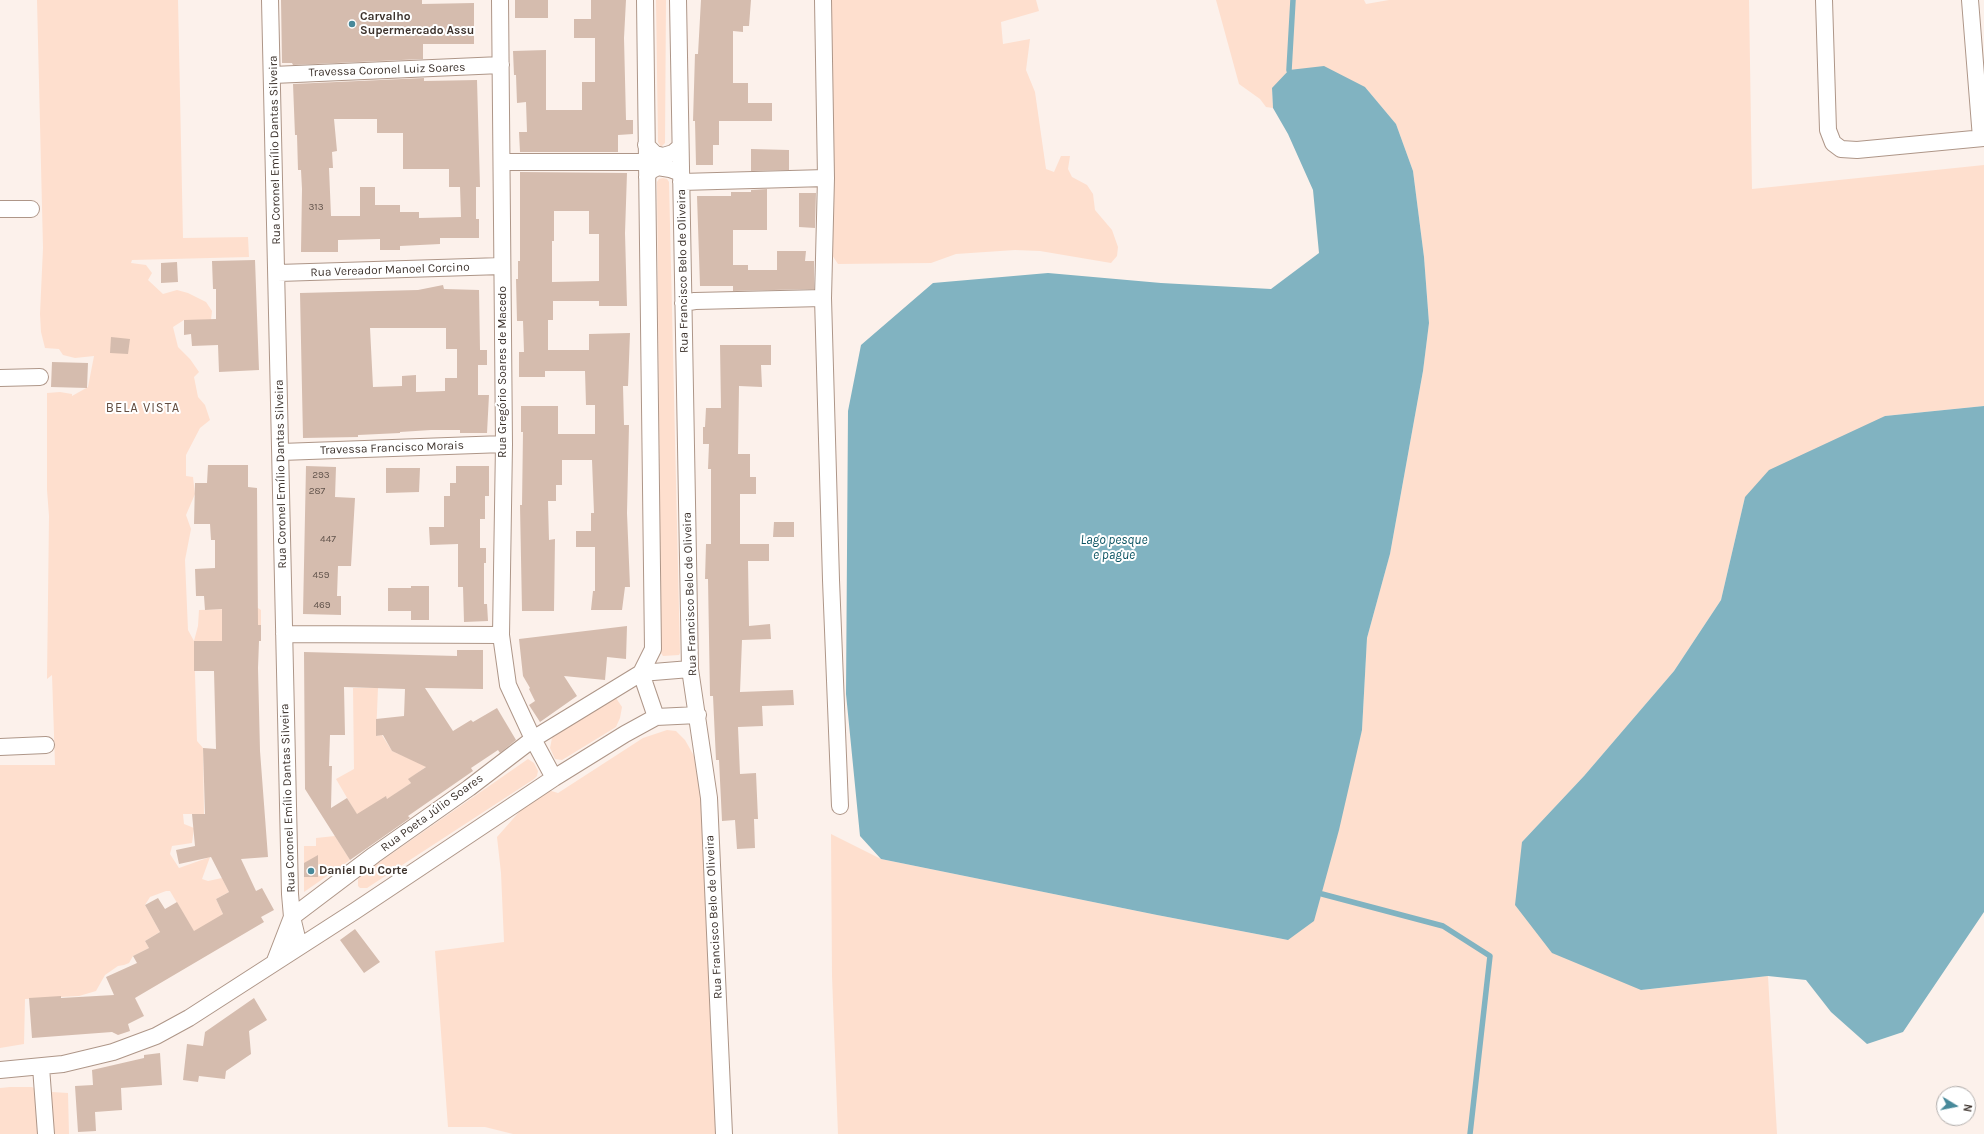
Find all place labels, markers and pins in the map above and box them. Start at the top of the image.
place label: Carvalho Supermercado Assu [360,10,474,38]
marker: Carvalho Supermercado Assu [347,19,357,29]
place label: Daniel Du Corte [319,864,408,878]
marker: Daniel Du Corte [306,866,316,876]

